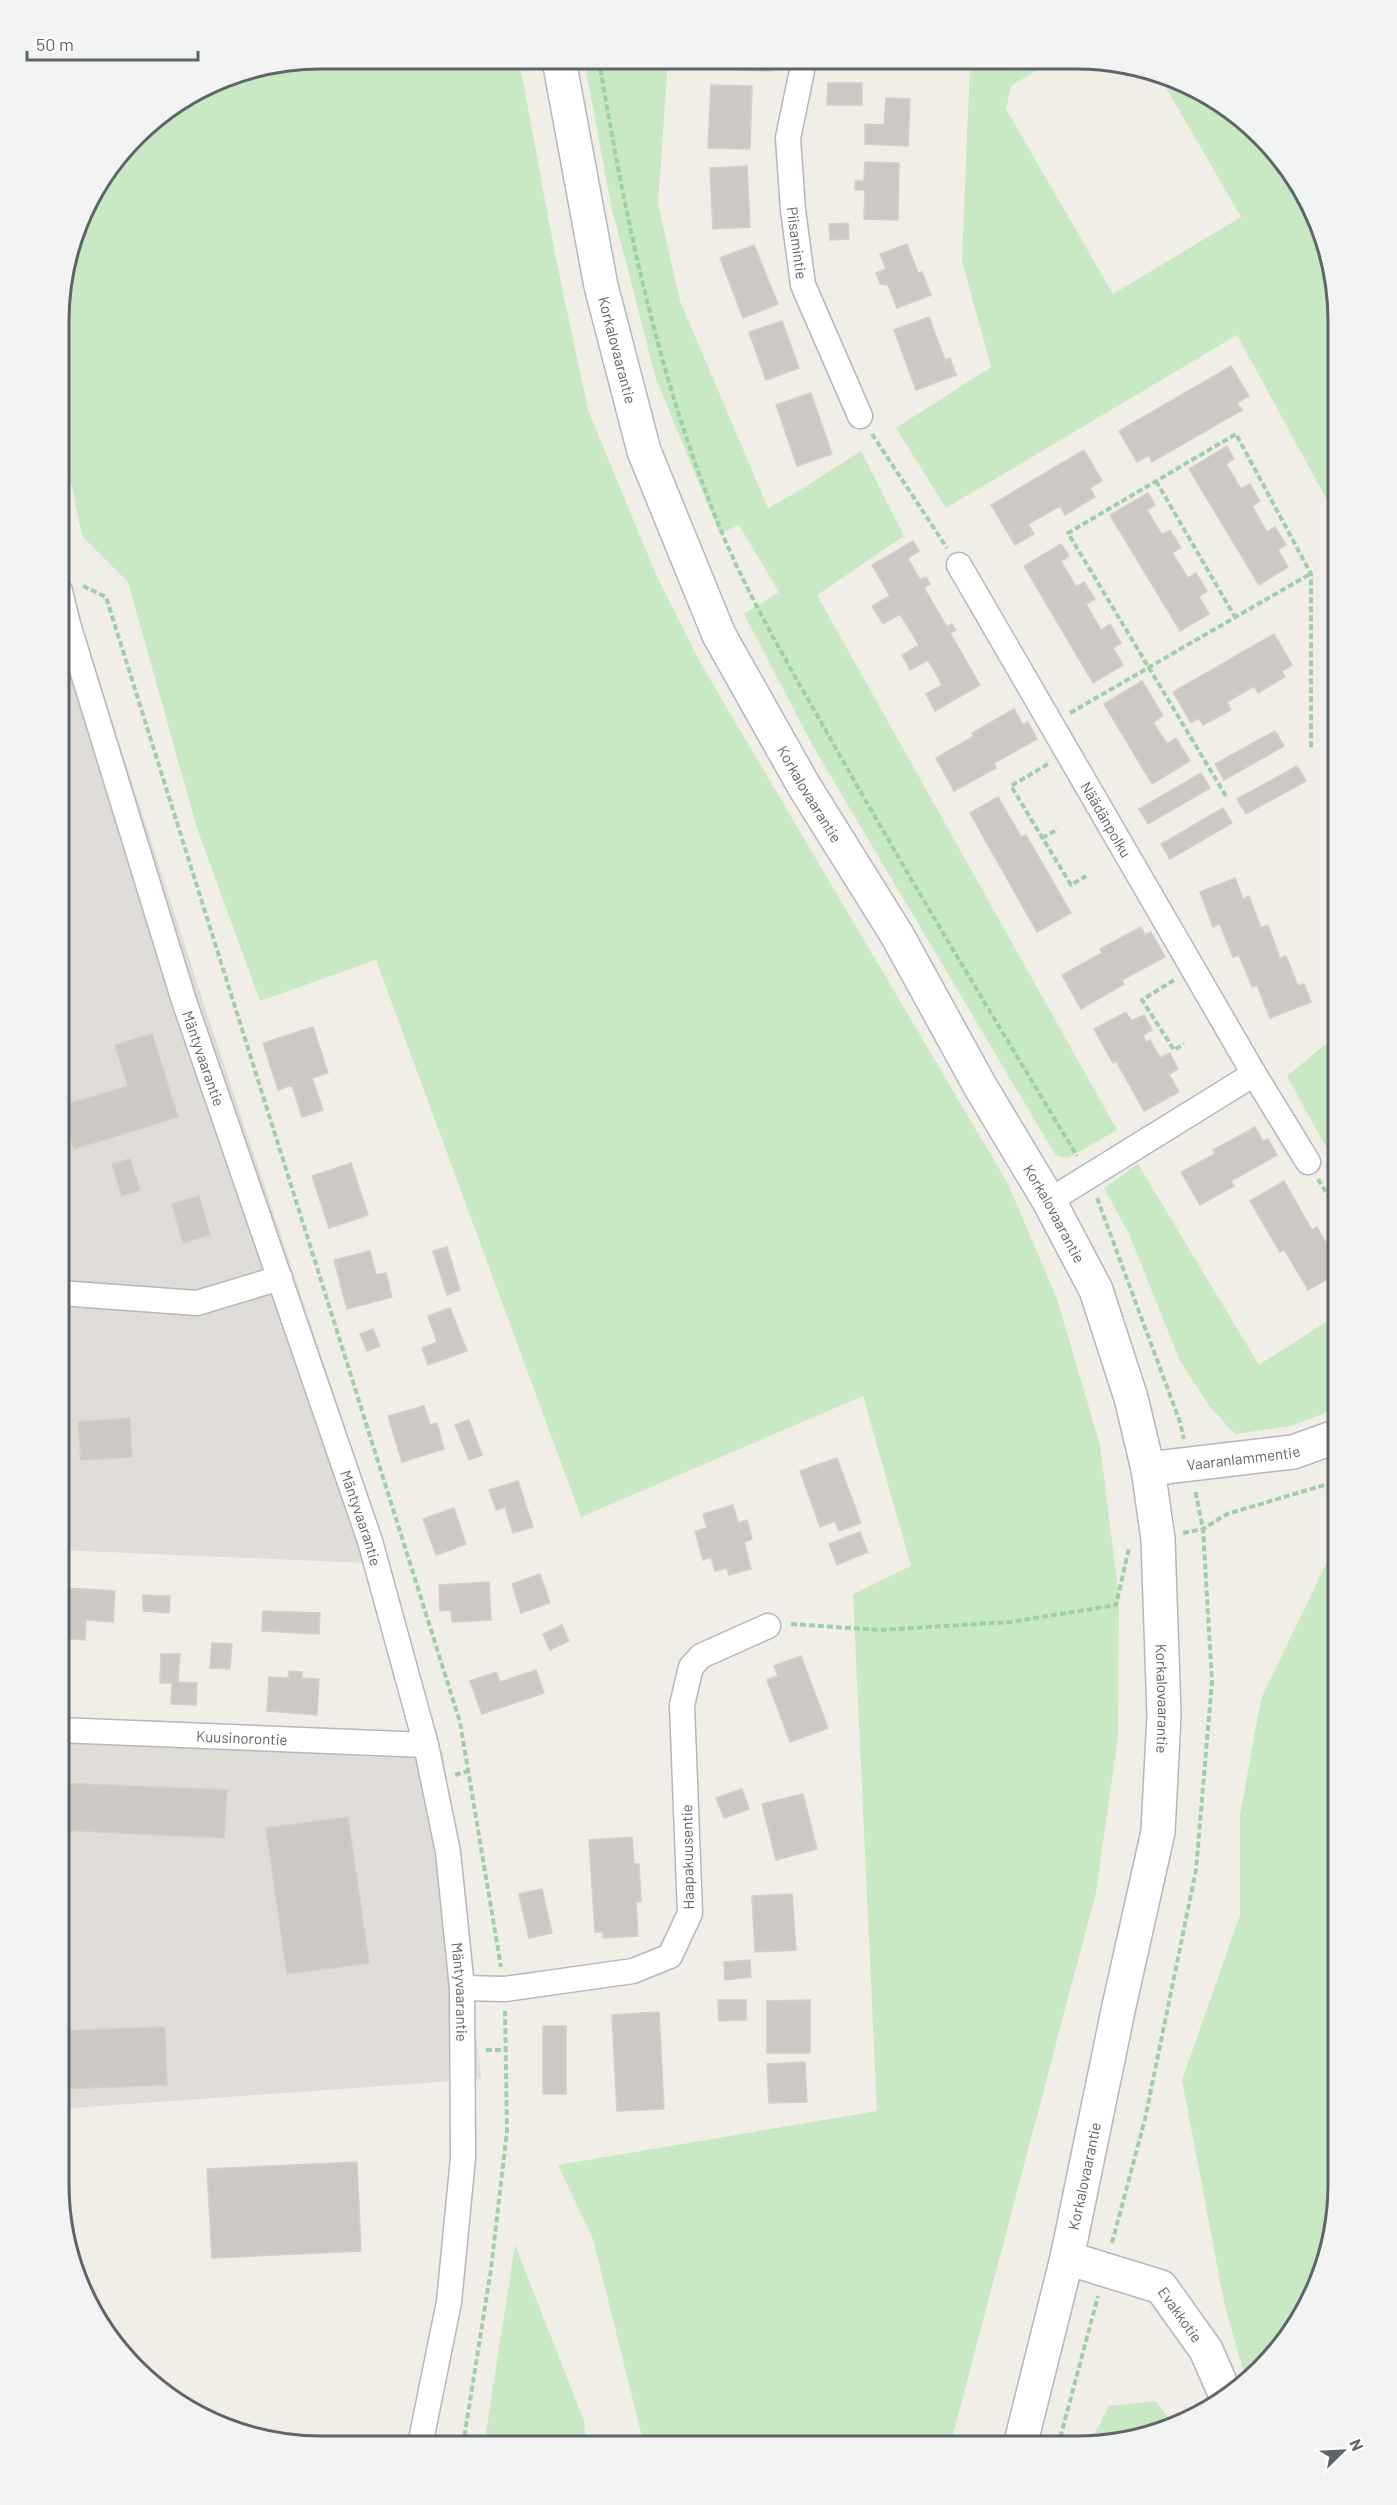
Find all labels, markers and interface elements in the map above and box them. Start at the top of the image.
scale bar [27,24,198,62]
text: 50 m [36,33,74,55]
street label: Piisamintie [784,205,811,280]
street label: Korkalovaarantie [595,295,640,405]
street label: Korkalovaarantie [774,742,846,846]
street label: Näädänpolku [1077,778,1135,861]
street label: Mäntyvaarantie [179,1008,228,1108]
street label: Korkalovaarantie [1020,1161,1089,1266]
street label: Vaaranlammentie [1186,1441,1303,1473]
street label: Mäntyvaarantie [337,1468,385,1568]
street label: Korkalovaarantie [1153,1643,1173,1754]
street label: Kuusinorontie [196,1727,288,1748]
street label: Haapakuusentie [677,1804,697,1910]
street label: Mäntyvaarantie [448,1941,471,2042]
street label: Korkalovaarantie [1064,2120,1104,2232]
street label: Evakkotie [1155,2283,1206,2346]
north arrow [1313,2421,1373,2481]
text: N [1346,2436,1368,2453]

